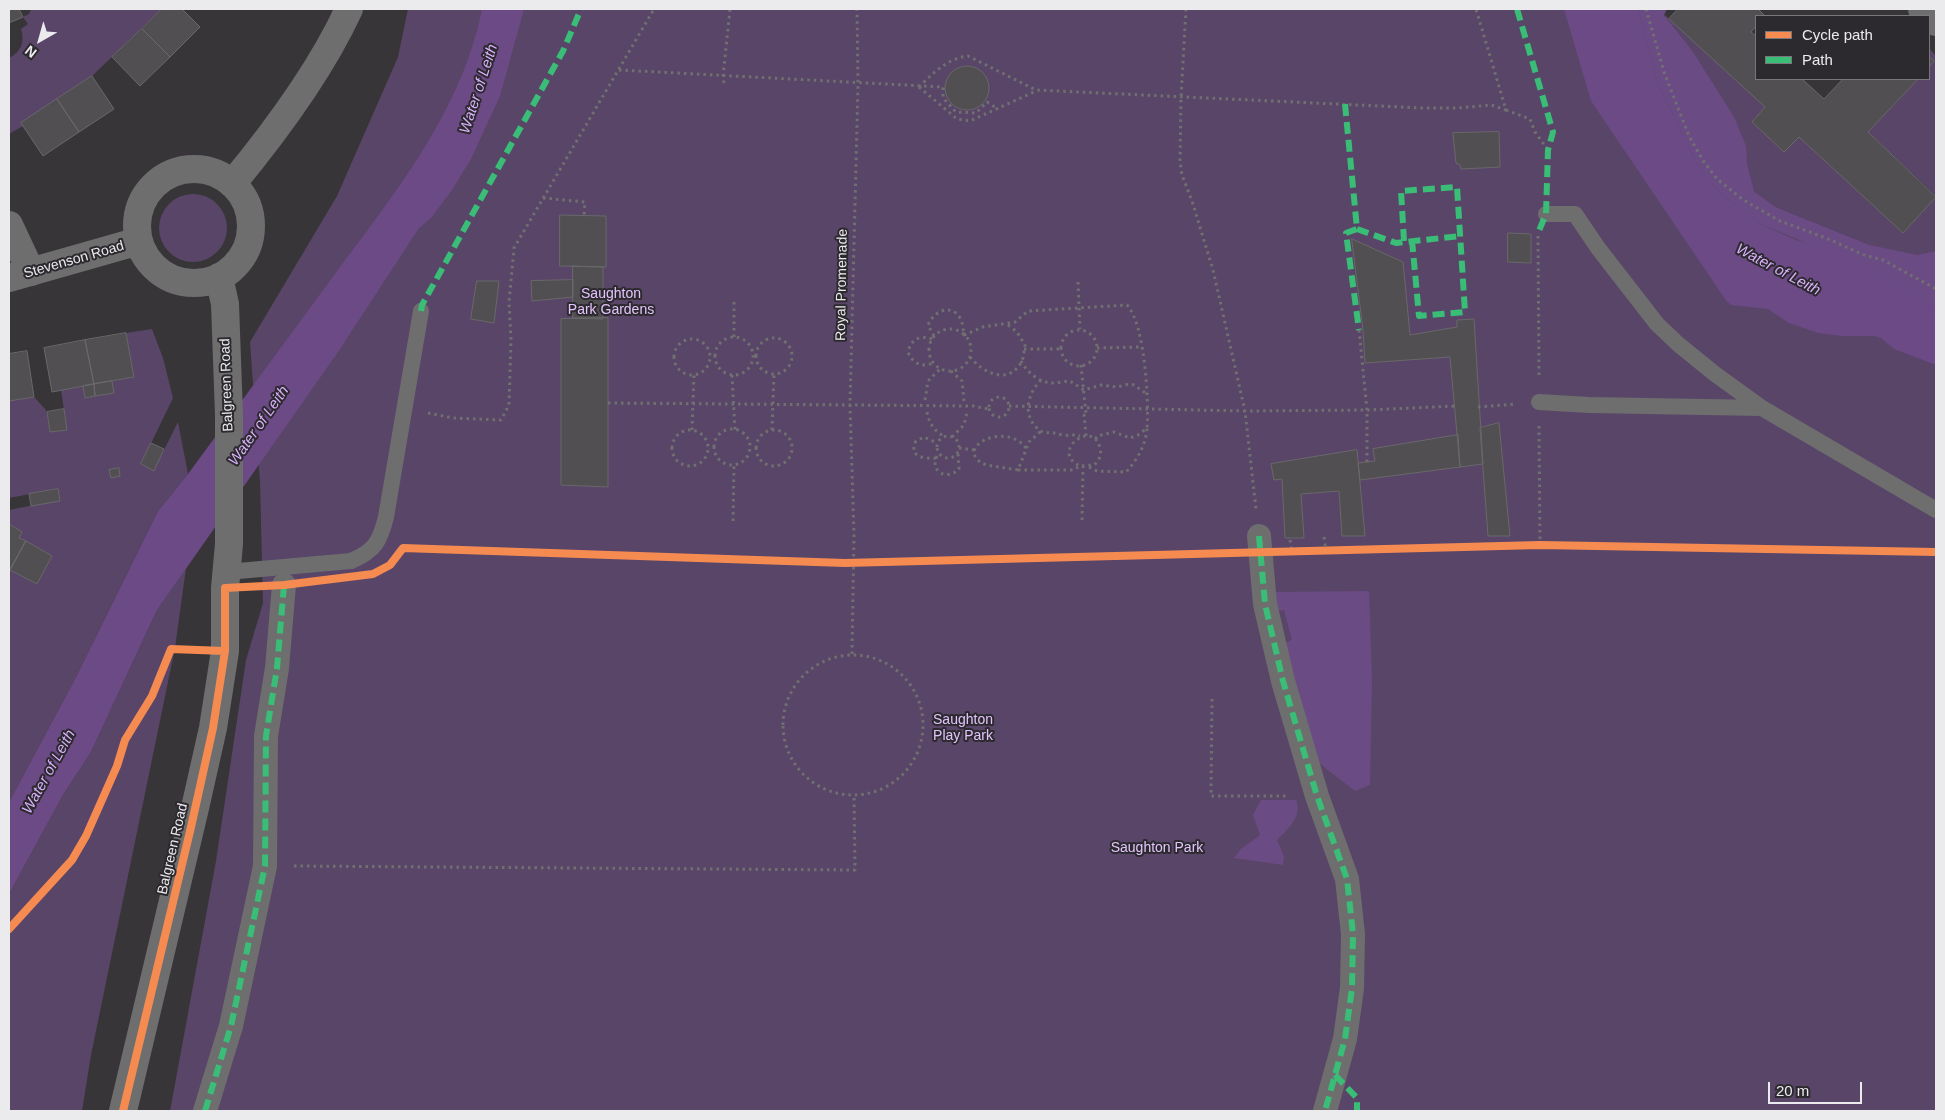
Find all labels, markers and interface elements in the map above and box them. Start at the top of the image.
north arrow [15,15,65,65]
legend [1755,15,1930,80]
text: Cycle path [1802,26,1873,43]
text: N [22,42,40,61]
water label: Water of Leith [456,42,502,136]
text: Path [1802,51,1833,68]
street label: Royal Promenade [833,229,851,341]
street label: Stevenson Road [22,238,126,282]
water label: Water of Leith [1733,240,1823,300]
park label: Saughton Park Gardens [568,286,654,318]
street label: Balgreen Road [217,338,237,432]
water label: Water of Leith [225,383,293,469]
park label: Saughton Play Park [933,712,993,744]
water label: Water of Leith [19,727,79,817]
street label: Balgreen Road [154,802,192,896]
park label: Saughton Park [1111,840,1203,856]
scale bar [1770,1072,1864,1104]
text: 20 m [1776,1082,1809,1099]

